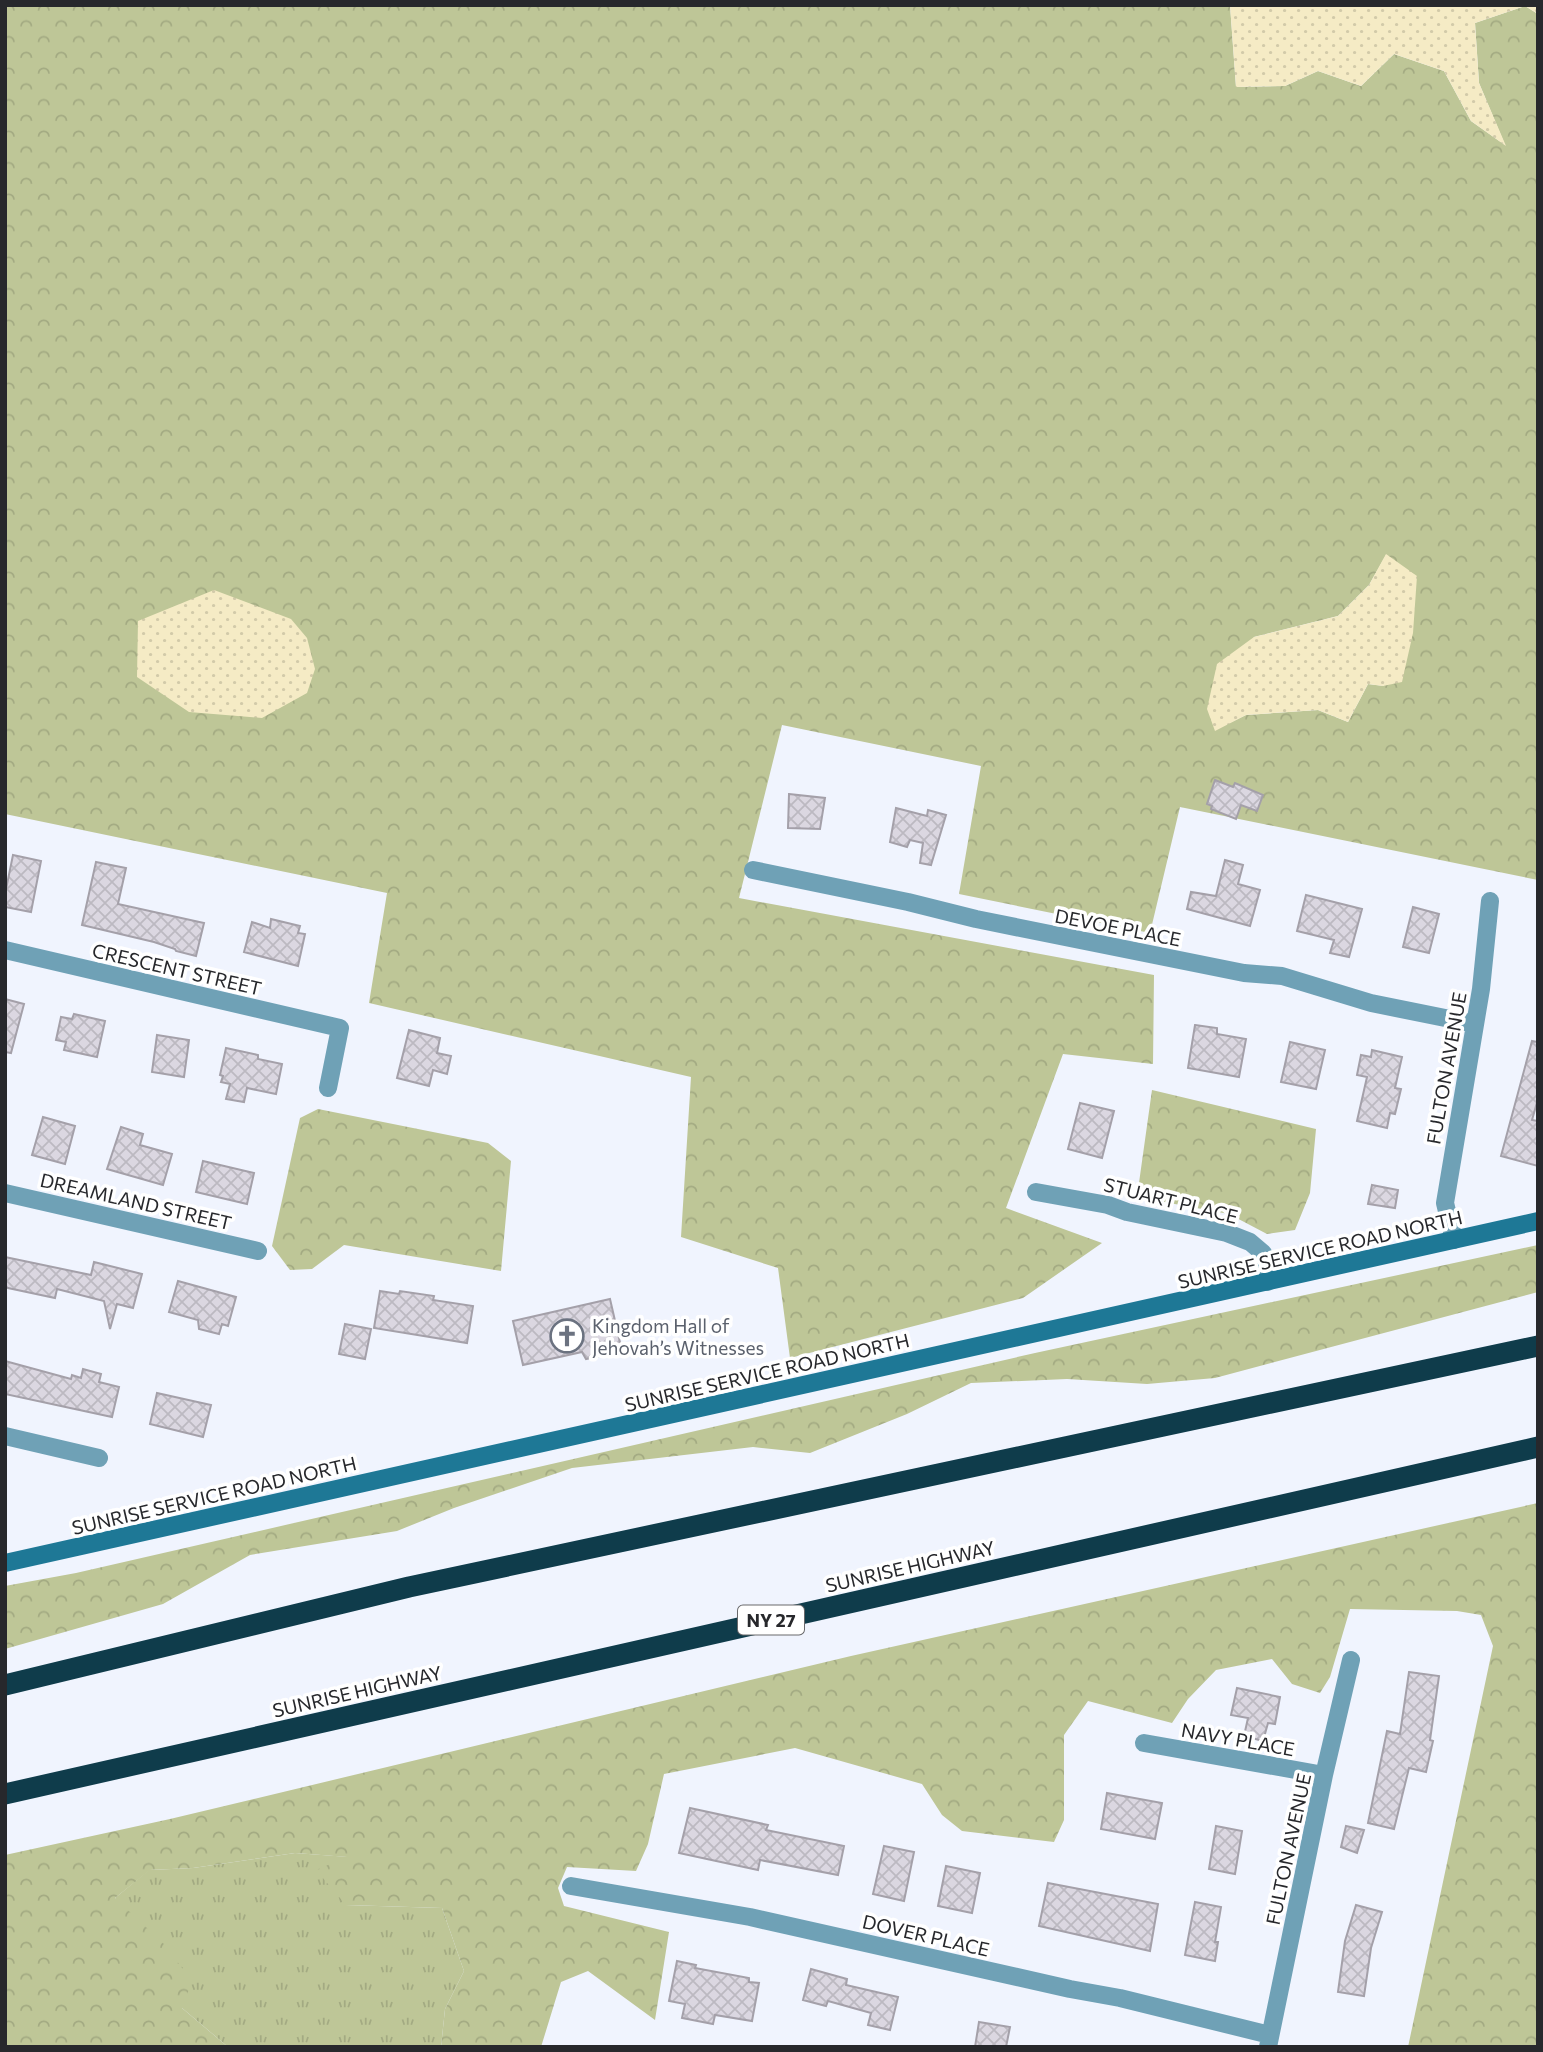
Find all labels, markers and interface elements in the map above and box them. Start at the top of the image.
street label: DEVOE PLACE [1053,904,1183,950]
street label: CRESCENT STREET [90,938,264,1000]
street label: FULTON AVENUE [1421,990,1471,1146]
street label: DREAMLAND STREET [38,1168,234,1234]
street label: STUART PLACE [1102,1172,1240,1228]
street label: SUNRISE SERVICE ROAD NORTH [1175,1205,1465,1293]
place label: Kingdom Hall of Jehovah’s Witnesses [592,1314,764,1359]
church icon: Kingdom Hall of Jehovah’s Witnesses [548,1317,586,1355]
street label: SUNRISE SERVICE ROAD NORTH [622,1328,912,1416]
street label: SUNRISE SERVICE ROAD NORTH [69,1451,359,1539]
street label: SUNRISE HIGHWAY [823,1535,997,1597]
road number: NY 27 [738,1605,804,1634]
street label: SUNRISE HIGHWAY [270,1660,444,1722]
street label: NAVY PLACE [1179,1718,1297,1760]
street label: FULTON AVENUE [1261,1771,1315,1927]
street label: DOVER PLACE [860,1909,992,1961]

